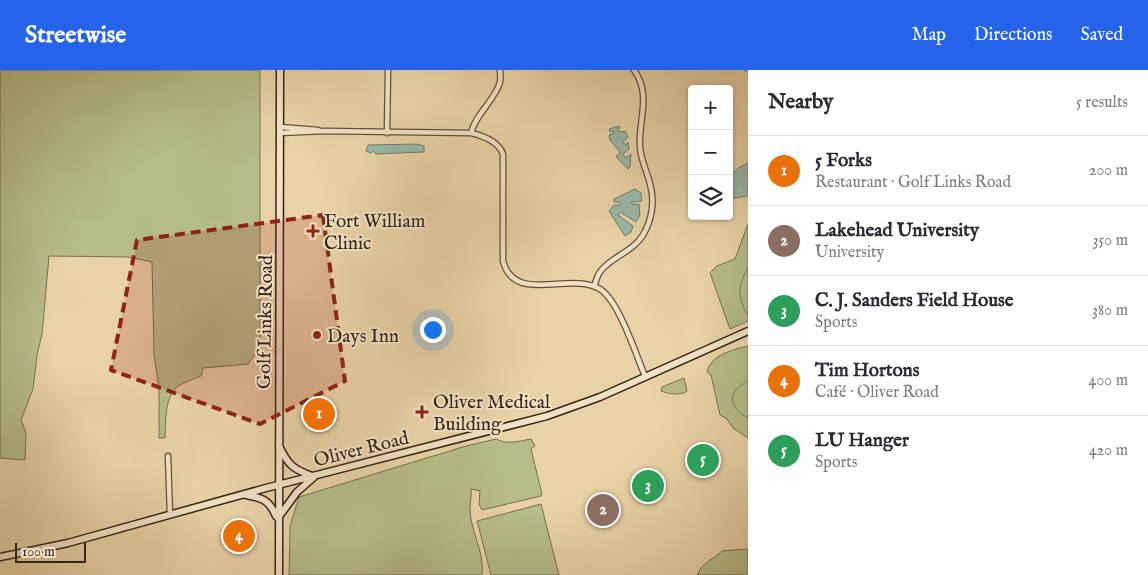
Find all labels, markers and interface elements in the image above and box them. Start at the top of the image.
text: Streetwise [25,20,126,51]
text: Map [912,24,946,47]
text: Directions [974,24,1052,47]
text: Saved [1080,24,1123,47]
map controls [688,85,733,220]
button: + [688,85,733,130]
text: Nearby [768,89,833,116]
text: 5 results [1076,93,1128,113]
button: − [688,130,733,175]
text: 5 Forks [815,149,872,173]
text: 1 [781,161,787,181]
text: 200 m [1089,161,1128,181]
text: Restaurant · Golf Links Road [815,173,1011,193]
button: layers [688,175,733,220]
place label: Fort William Clinic [324,210,426,256]
text: Lakehead University [815,219,979,243]
marker: Fort William Clinic [306,224,320,238]
text: 2 [780,231,788,251]
text: 350 m [1093,231,1128,251]
text: University [815,243,884,263]
street label: Golf Links Road [253,254,279,389]
text: C. J. Sanders Field House [815,289,1013,313]
text: 3 [781,301,787,321]
text: 380 m [1092,301,1128,321]
text: Sports [815,313,857,333]
your location [420,317,446,343]
place label: Days Inn [327,325,399,349]
marker: Days Inn [311,329,323,341]
text: Tim Hortons [815,359,919,383]
text: 4 [780,371,788,391]
text: 400 m [1089,371,1128,391]
text: Café · Oliver Road [815,383,939,403]
place label: Oliver Medical Building [433,391,551,437]
pin: 1 [303,395,335,433]
marker: Oliver Medical Building [415,405,429,419]
street label: Oliver Road [311,426,412,473]
text: LU Hanger [815,429,909,453]
pin: 5 [687,441,719,479]
text: 5 [781,441,787,461]
text: 420 m [1089,441,1128,461]
text: Sports [815,453,857,473]
pin: 3 [632,467,664,505]
pin: 2 [587,491,619,529]
pin: 4 [223,517,255,555]
scale bar [15,540,86,563]
text: 100 m [22,543,55,561]

